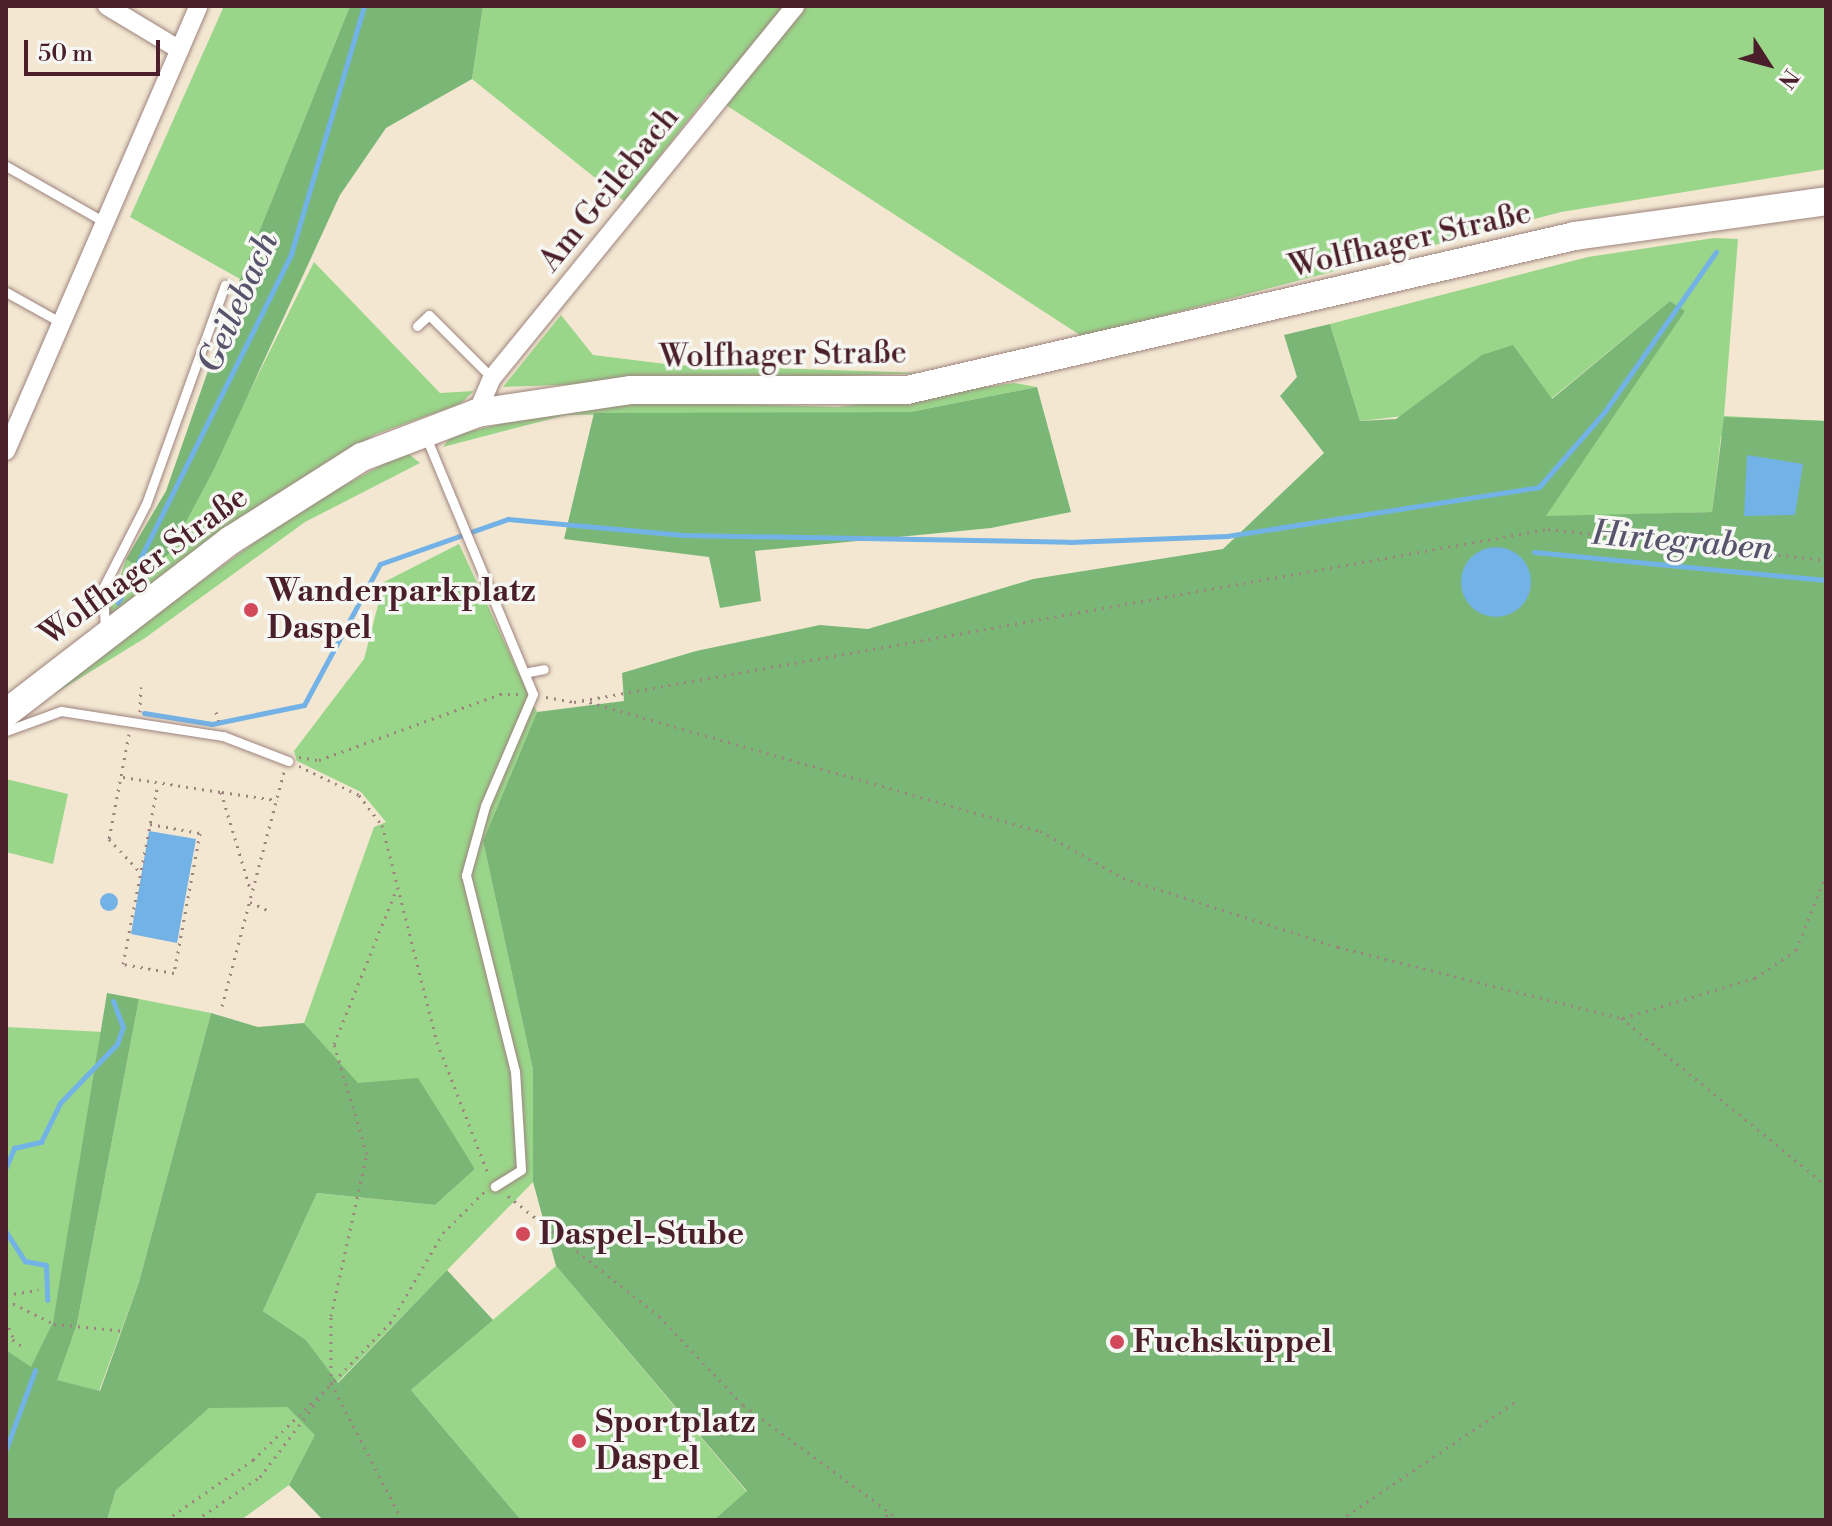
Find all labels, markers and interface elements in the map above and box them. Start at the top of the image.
scale bar [28,24,164,74]
north arrow [1728,24,1808,104]
text: 50 m [38,39,93,69]
text: N [1772,63,1804,93]
street label: Am Geilebach [531,98,687,280]
street label: Wolfhager Straße [1285,193,1535,287]
water label: Geilebach [190,226,288,380]
street label: Wolfhager Straße [659,334,907,376]
street label: Wolfhager Straße [33,478,255,654]
water label: Hirtegraben [1590,514,1774,570]
place label: Wanderparkplatz Daspel [267,573,536,648]
marker: Wanderparkplatz Daspel [242,601,260,619]
place label: Daspel-Stube [539,1215,744,1253]
marker: Daspel-Stube [514,1225,532,1243]
place label: Fuchsküppel [1133,1323,1332,1361]
marker: Fuchsküppel [1108,1333,1126,1351]
place label: Sportplatz Daspel [595,1404,755,1479]
marker: Sportplatz Daspel [570,1432,588,1450]

